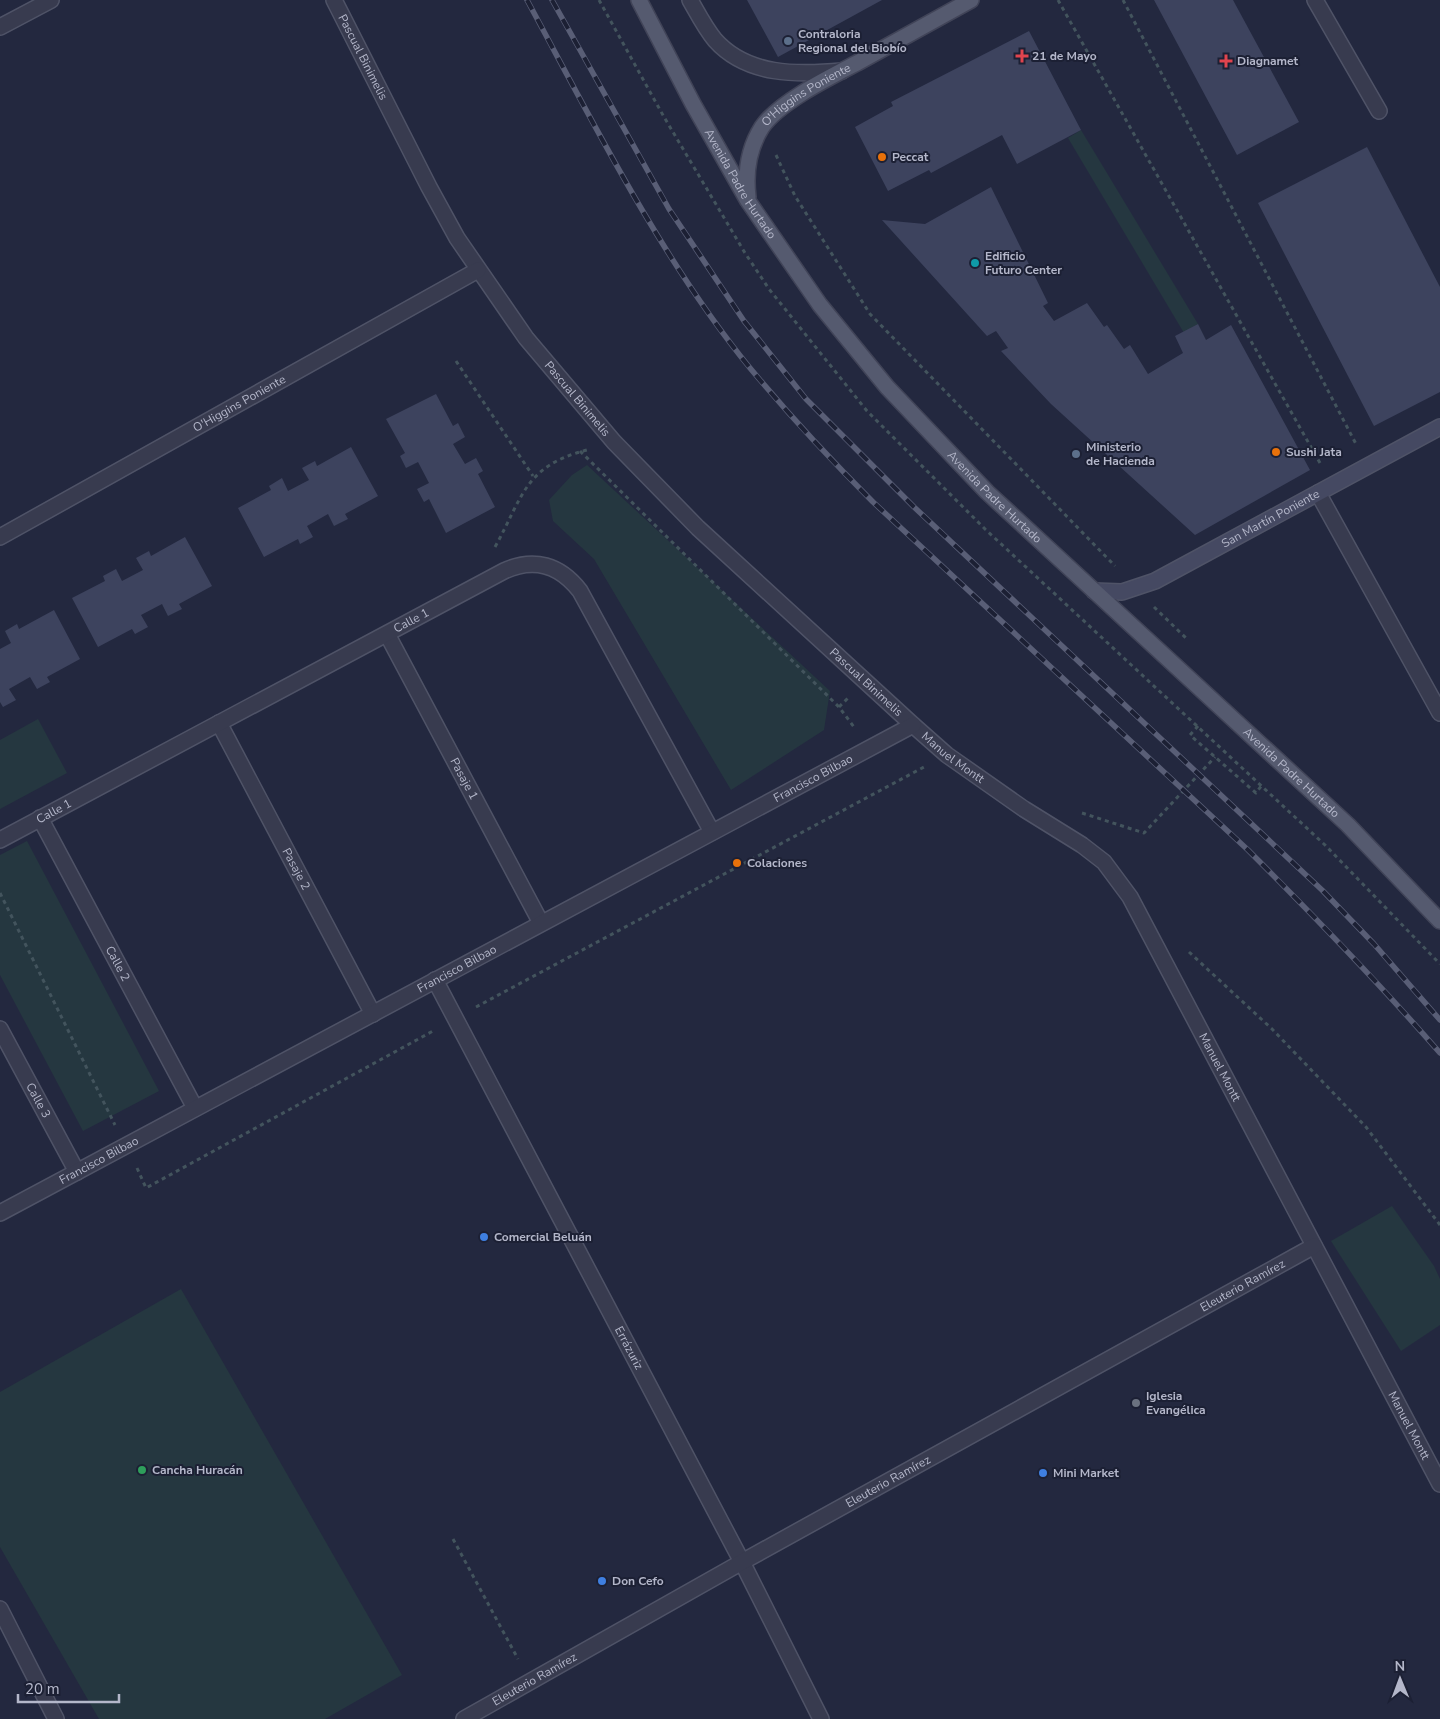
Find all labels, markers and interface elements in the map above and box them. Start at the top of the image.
street label: Pascual Binimelis [335,11,392,103]
place label: Contraloria Regional del Biobío [798,26,907,56]
marker: Contraloria Regional del Biobío [782,35,794,47]
place label: 21 de Mayo [1032,48,1097,64]
marker: 21 de Mayo [1016,50,1028,62]
place label: Diagnamet [1237,53,1299,69]
marker: Diagnamet [1219,54,1233,68]
street label: O'Higgins Poniente [758,60,853,130]
street label: Avenida Padre Hurtado [701,126,780,242]
place label: Peccat [892,149,929,165]
marker: Peccat [876,151,888,163]
place label: Edificio Futuro Center [985,248,1062,278]
marker: Edificio Futuro Center [969,257,981,269]
street label: Pascual Binimelis [541,358,614,440]
street label: O'Higgins Poniente [190,371,288,436]
place label: Ministerio de Hacienda [1086,439,1155,469]
place label: Sushi Jata [1286,444,1342,460]
marker: Sushi Jata [1270,446,1282,458]
street label: Avenida Padre Hurtado [944,447,1046,547]
marker: Ministerio de Hacienda [1070,448,1082,460]
street label: San Martín Poniente [1219,486,1322,552]
street label: Calle 1 [391,605,432,637]
street label: Pascual Binimelis [826,644,906,720]
street label: Avenida Padre Hurtado [1239,724,1343,822]
street label: Manuel Montt [918,728,988,787]
street label: Francisco Bilbao [771,750,856,806]
street label: Pasaje 1 [446,755,482,803]
street label: Calle 1 [33,795,74,827]
street label: Pasaje 2 [278,845,314,893]
place label: Colaciones [747,855,807,871]
marker: Colaciones [731,857,743,869]
street label: Francisco Bilbao [414,941,500,997]
street label: Calle 2 [102,943,134,984]
street label: Manuel Montt [1195,1030,1245,1105]
street label: Calle 3 [22,1080,54,1121]
street label: Francisco Bilbao [56,1132,142,1188]
place label: Comercial Beluán [494,1229,592,1245]
marker: Comercial Beluán [478,1231,490,1243]
street label: Eleuterio Ramírez [1197,1255,1288,1315]
street label: Errázuriz [611,1323,647,1373]
place label: Iglesia Evangélica [1146,1388,1206,1418]
street label: Manuel Montt [1384,1388,1434,1463]
marker: Iglesia Evangélica [1130,1397,1142,1409]
street label: Eleuterio Ramírez [843,1451,934,1511]
place label: Cancha Huracán [152,1462,243,1478]
marker: Cancha Huracán [136,1464,148,1476]
place label: Mini Market [1053,1465,1119,1481]
marker: Mini Market [1037,1467,1049,1479]
place label: Don Cefo [612,1573,664,1589]
marker: Don Cefo [596,1575,608,1587]
street label: Eleuterio Ramírez [489,1649,580,1709]
north arrow [1375,1654,1425,1704]
text: N [1394,1657,1405,1676]
scale bar [18,1672,119,1704]
text: 20 m [25,1679,60,1699]

